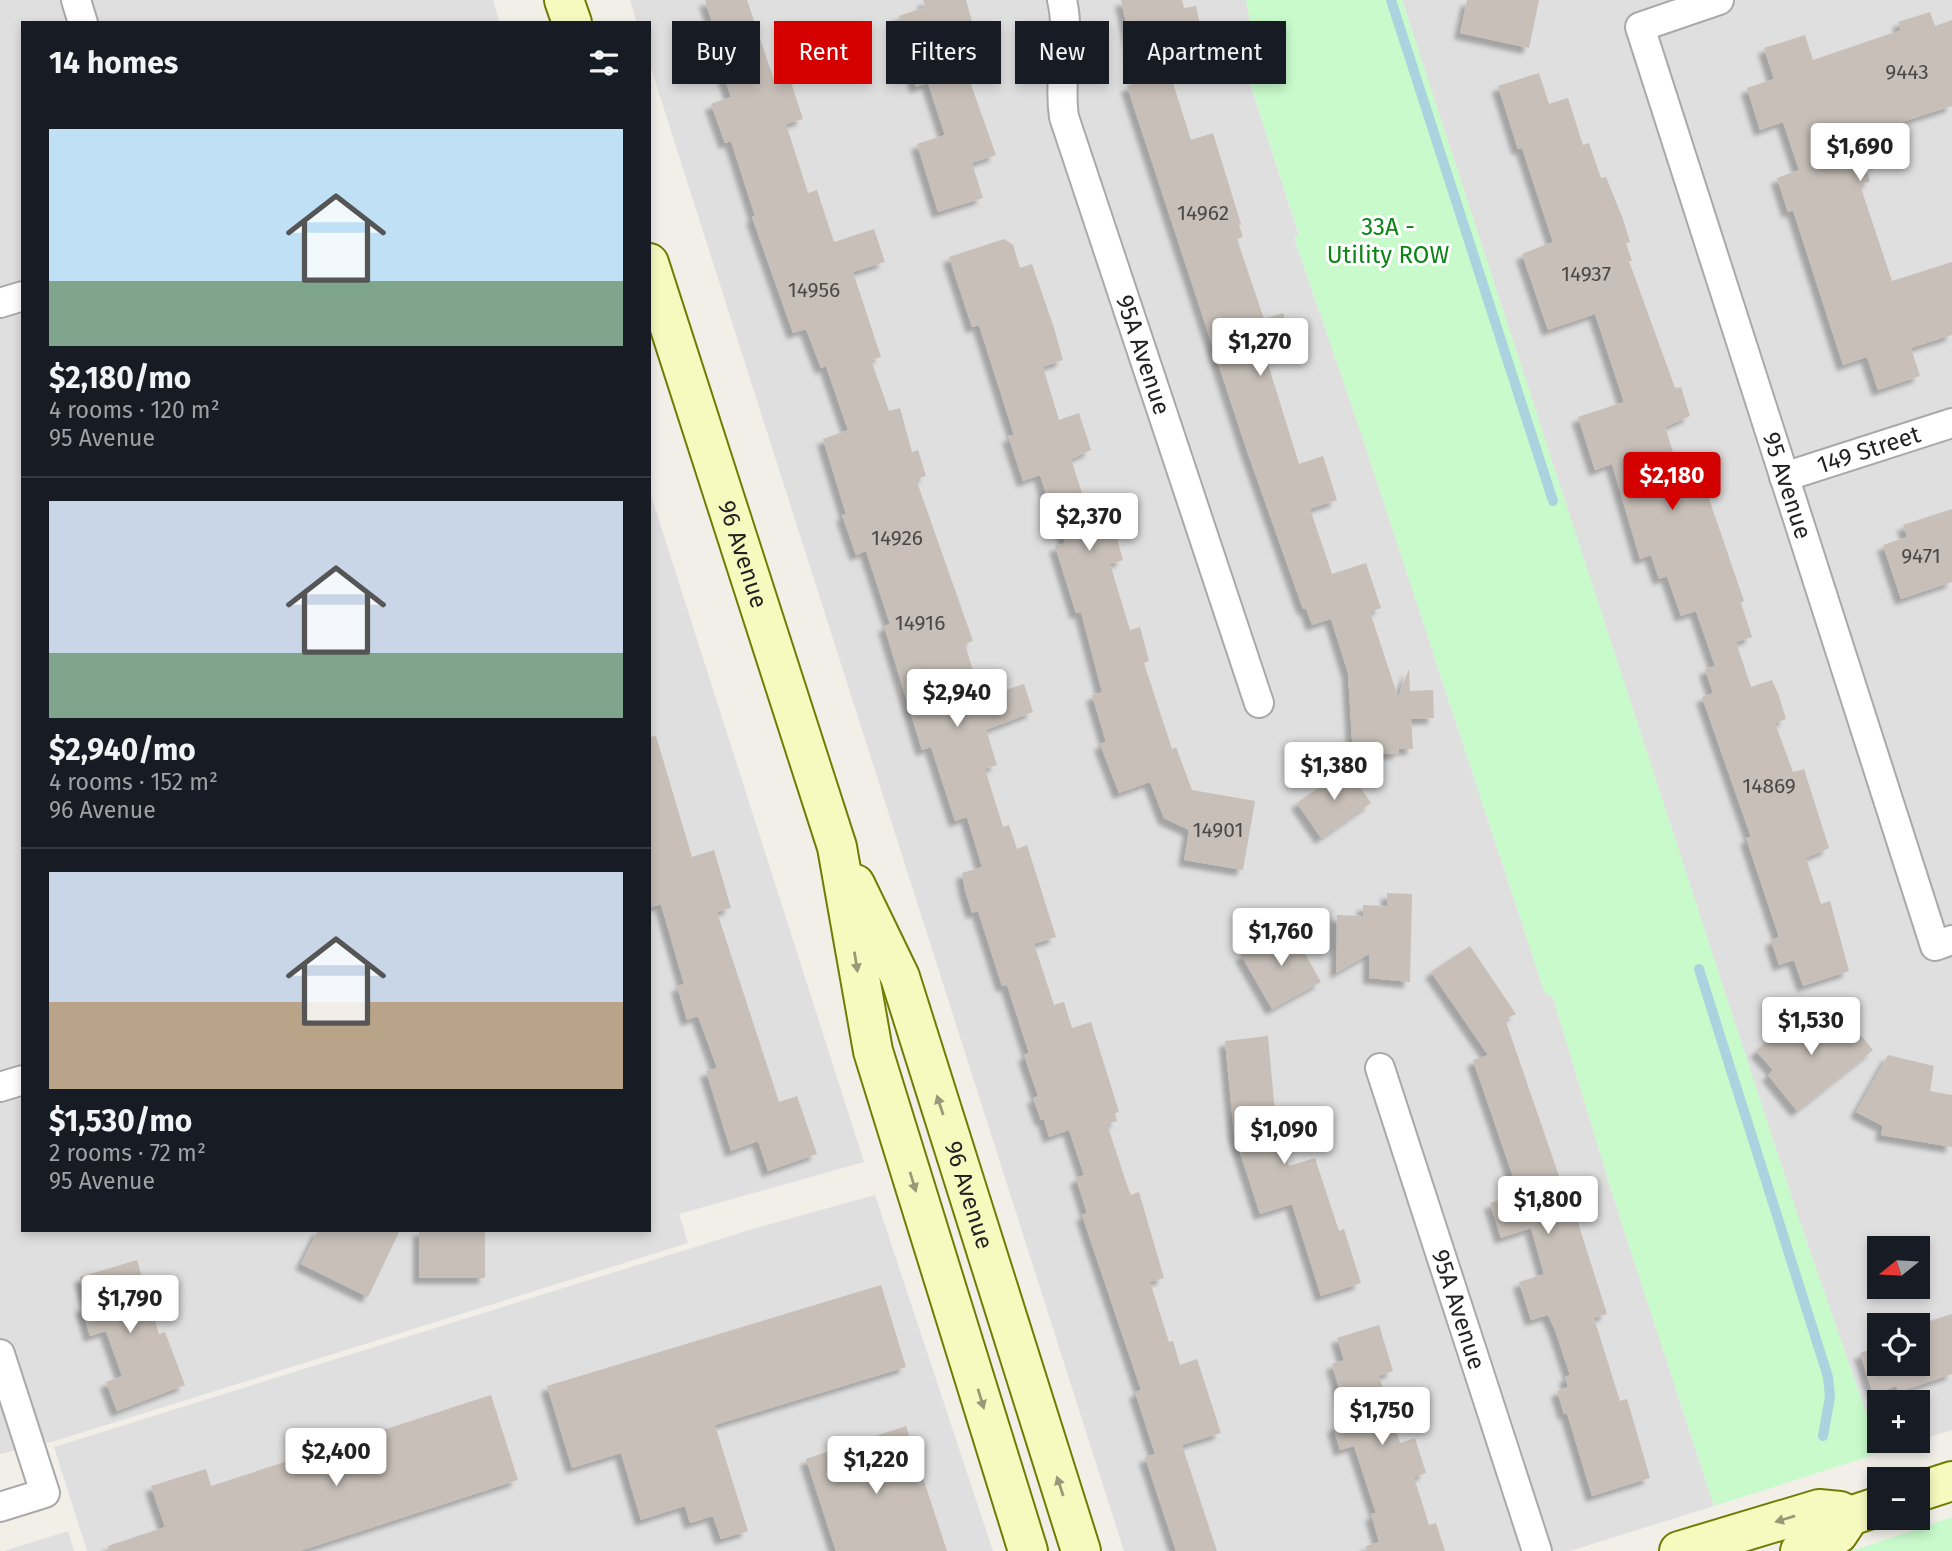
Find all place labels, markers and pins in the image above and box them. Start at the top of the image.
pin: $1,690 [1803,124,1917,183]
pin: $1,270 [1203,318,1317,378]
pin: $2,180 [1615,452,1729,512]
pin: $2,370 [1032,494,1146,553]
pin: $2,940 [900,670,1014,729]
pin: $1,380 [1277,742,1391,802]
pin: $1,760 [1224,908,1338,968]
pin: $1,530 [1754,998,1868,1057]
pin: $1,090 [1227,1106,1341,1166]
pin: $1,800 [1491,1176,1605,1236]
pin: $1,790 [73,1276,187,1335]
pin: $1,750 [1325,1388,1439,1447]
pin: $2,400 [279,1428,393,1488]
pin: $1,220 [819,1436,933,1496]

